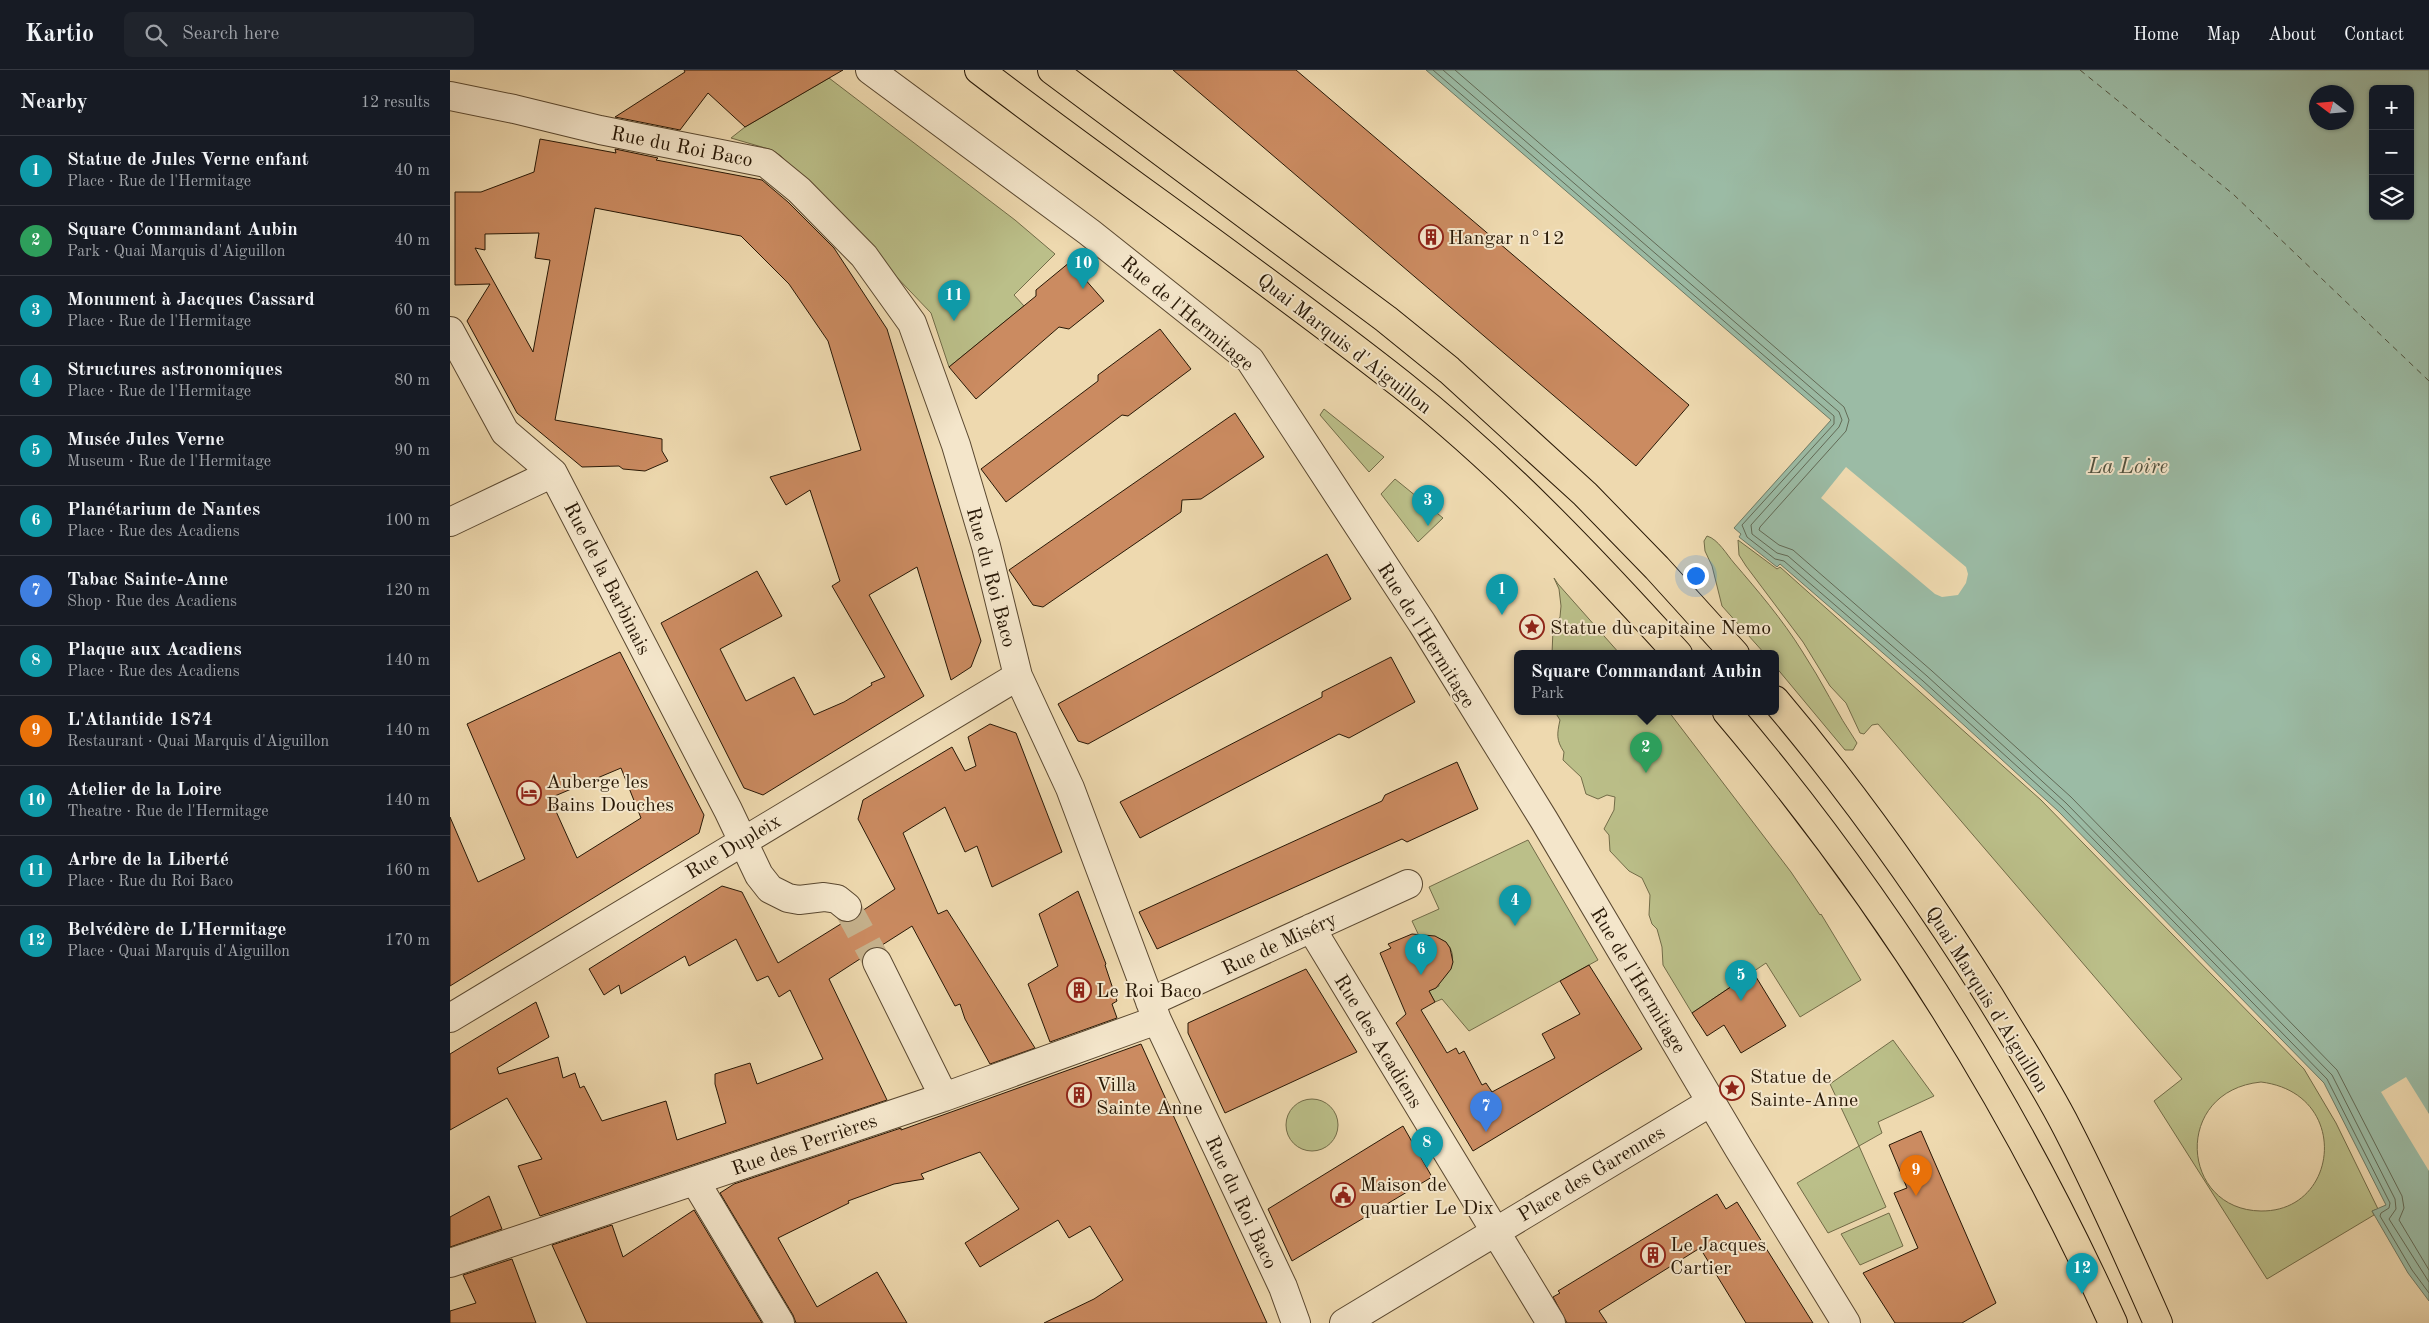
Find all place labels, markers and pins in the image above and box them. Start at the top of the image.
building icon: Hangar n°12 [1418,224,1444,250]
place label: Hangar n°12 [1448,229,1565,249]
pin: 10 [1067,248,1099,289]
pin: 11 [938,280,970,321]
pin: 3 [1412,485,1444,526]
pin: 1 [1486,574,1518,615]
place icon: Statue du capitaine Nemo [1519,614,1545,640]
place label: Statue du capitaine Nemo [1550,619,1771,639]
pin: 2 [1630,732,1662,773]
place label: Auberge les Bains Douches [546,773,674,816]
hotel icon: Auberge les Bains Douches [516,780,542,806]
pin: 4 [1499,885,1531,926]
pin: 6 [1405,934,1437,975]
pin: 5 [1725,960,1757,1001]
building icon: Le Roi Baco [1066,977,1092,1003]
place label: Le Roi Baco [1096,982,1202,1002]
place label: Statue de Sainte-Anne [1750,1068,1858,1111]
place icon: Statue de Sainte-Anne [1719,1075,1745,1101]
place label: Villa Sainte Anne [1096,1076,1202,1119]
building icon: Villa Sainte Anne [1066,1082,1092,1108]
pin: 7 [1470,1091,1502,1132]
pin: 8 [1411,1127,1443,1168]
pin: 9 [1900,1155,1932,1196]
place label: Maison de quartier Le Dix [1360,1176,1494,1219]
public building icon: Maison de quartier Le Dix [1330,1182,1356,1208]
place label: Le Jacques Cartier [1670,1236,1766,1279]
building icon: Le Jacques Cartier [1640,1242,1666,1268]
pin: 12 [2066,1253,2098,1294]

